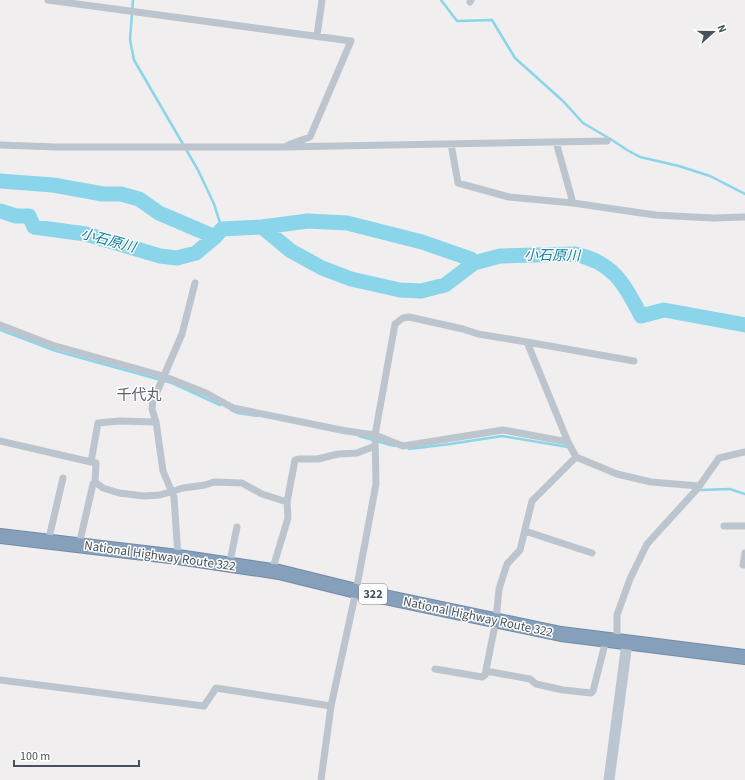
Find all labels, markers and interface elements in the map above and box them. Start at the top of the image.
north arrow [693,12,733,52]
text: N [714,22,730,35]
water label: 小石原川 [78,224,140,258]
water label: 小石原川 [524,246,582,267]
district label: 千代丸 [116,385,162,406]
street label: National Highway Route 322 [83,536,237,576]
road number: 322 [359,584,387,604]
street label: National Highway Route 322 [401,592,555,642]
scale bar [14,742,139,768]
text: 100 m [20,748,50,765]

